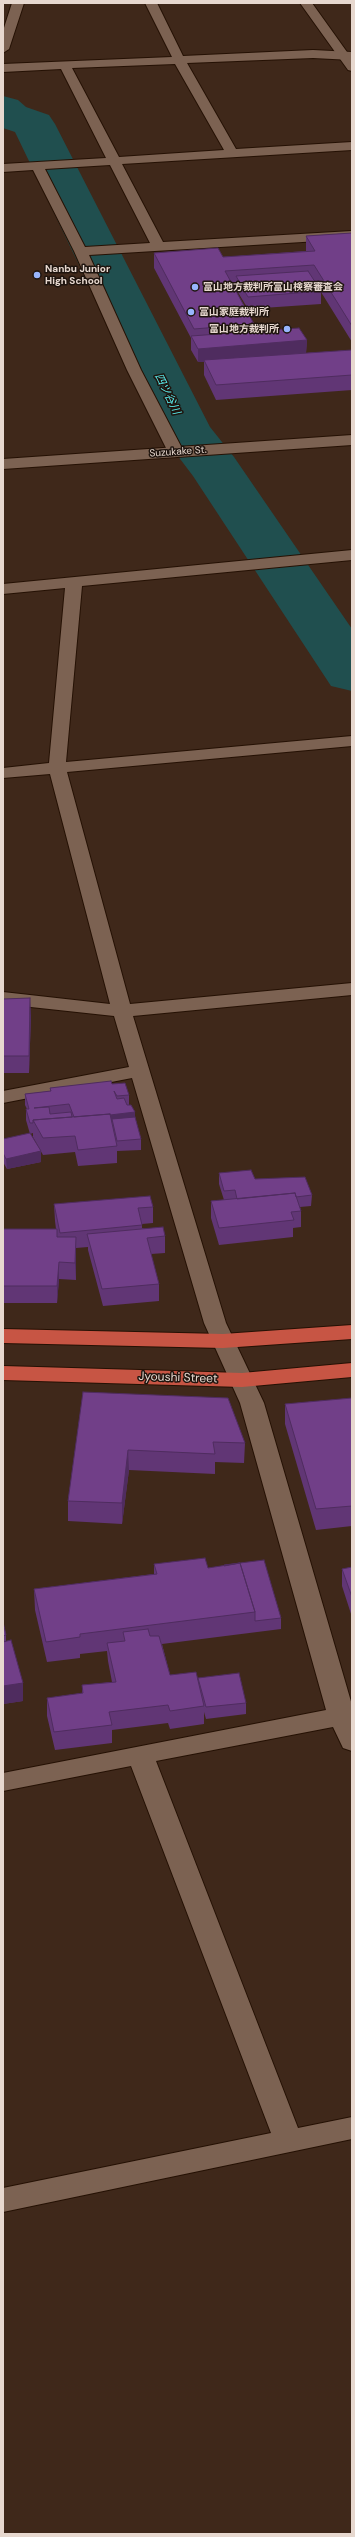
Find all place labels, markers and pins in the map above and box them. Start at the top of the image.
place label: Nanbu Junior High School [45,263,110,286]
marker: Nanbu Junior High School [32,270,42,280]
place label: 富山地方裁判所富山検察審査会 [203,281,343,293]
marker: 富山地方裁判所富山検察審査会 [190,282,200,292]
place label: 富山家庭裁判所 [199,306,269,318]
marker: 富山家庭裁判所 [186,307,196,317]
place label: 富山地方裁判所 [209,323,279,335]
marker: 富山地方裁判所 [282,324,292,334]

